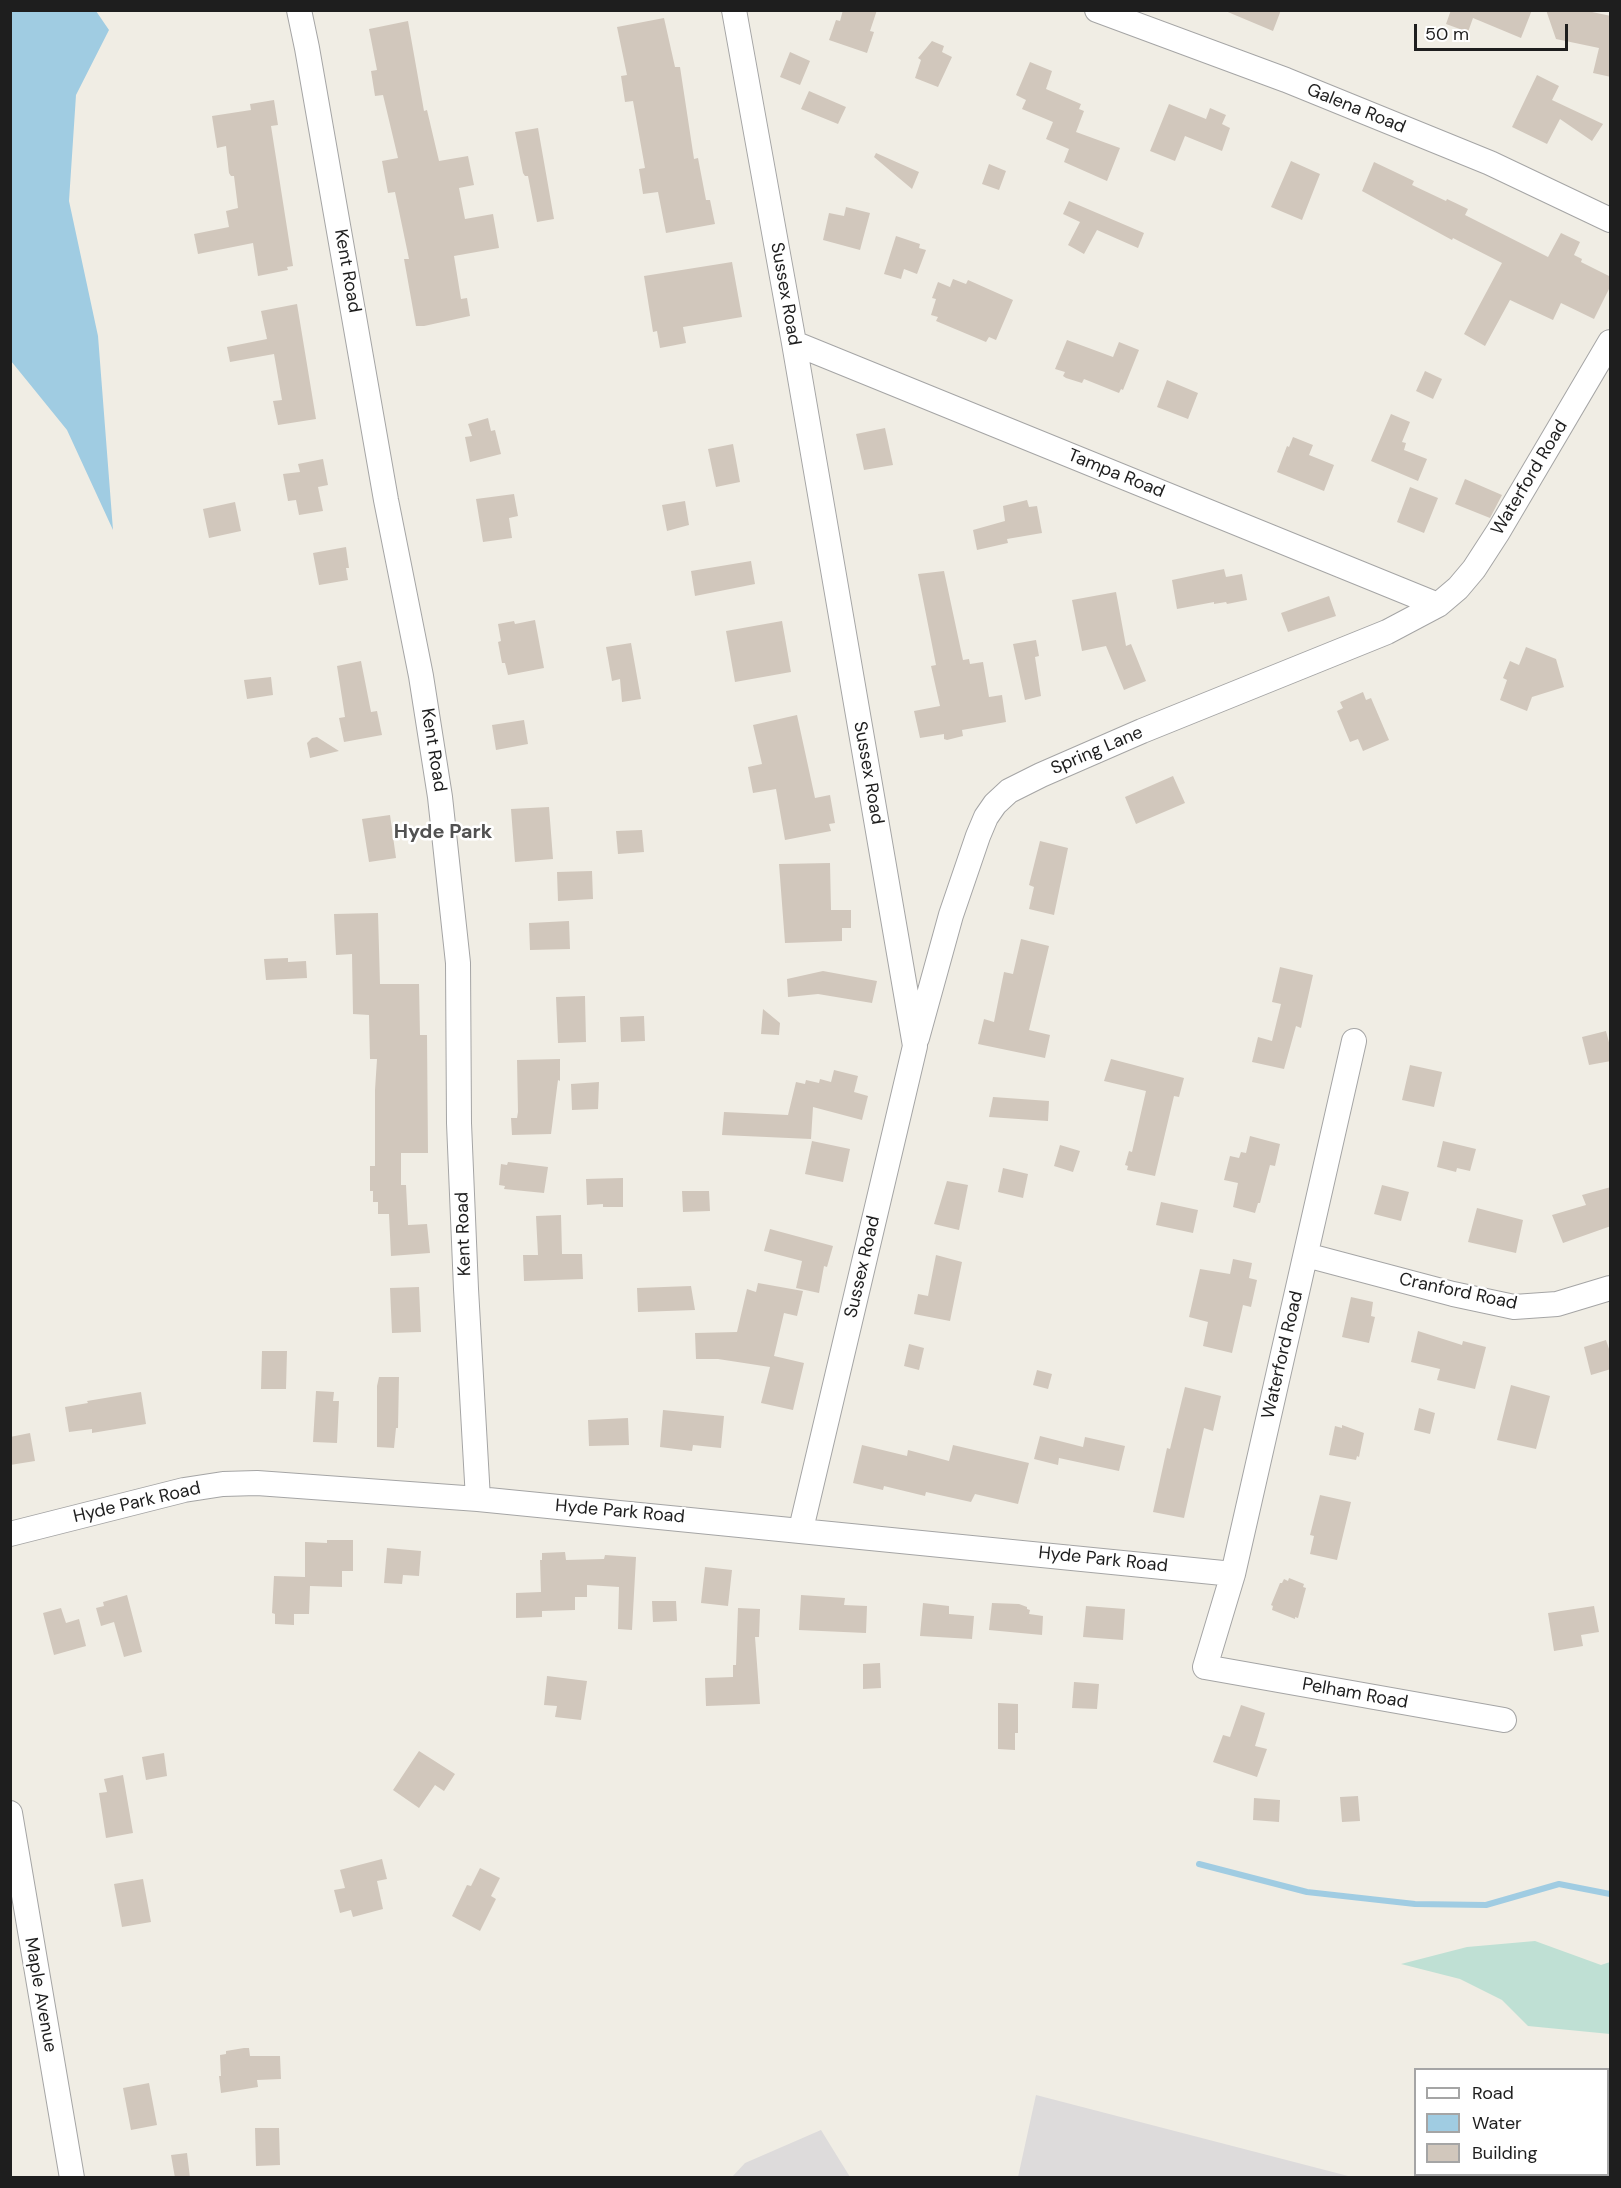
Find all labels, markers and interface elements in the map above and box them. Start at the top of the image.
scale bar [1417,12,1572,50]
text: 50 m [1425,22,1469,46]
street label: Galena Road [1304,79,1408,139]
street label: Kent Road [329,228,365,314]
street label: Sussex Road [765,241,805,347]
street label: Waterford Road [1487,417,1573,539]
street label: Tampa Road [1065,445,1167,503]
street label: Kent Road [416,707,450,793]
street label: Sussex Road [848,720,888,826]
street label: Spring Lane [1048,722,1146,780]
district label: Hyde Park [394,821,492,845]
street label: Kent Road [452,1192,476,1276]
street label: Sussex Road [841,1214,885,1320]
street label: Cranford Road [1397,1269,1519,1315]
street label: Waterford Road [1258,1289,1308,1421]
street label: Hyde Park Road [71,1478,203,1528]
street label: Hyde Park Road [554,1496,686,1528]
street label: Hyde Park Road [1037,1542,1169,1578]
street label: Pelham Road [1300,1674,1410,1714]
street label: Maple Avenue [19,1936,61,2054]
legend [1414,2068,1609,2176]
text: Road [1472,2081,1514,2105]
text: Water [1472,2111,1522,2135]
text: Building [1472,2141,1537,2165]

